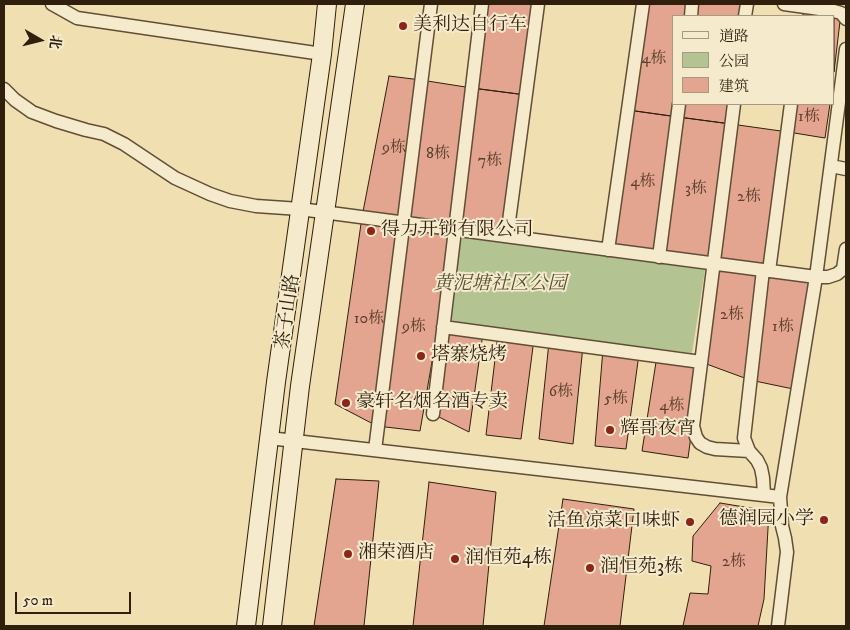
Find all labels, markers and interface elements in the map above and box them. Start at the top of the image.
north arrow [15,15,65,65]
place label: 美利达自行车 [413,15,527,37]
legend [672,15,835,105]
marker: 美利达自行车 [397,20,409,32]
text: 道路 [719,27,749,46]
text: 北 [45,34,65,50]
house number: 4栋 [641,50,667,70]
text: 公园 [719,52,749,71]
text: 建筑 [719,77,749,96]
house number: 1栋 [798,108,820,128]
house number: 9栋 [382,139,406,159]
house number: 8栋 [426,145,450,165]
house number: 7栋 [478,152,502,172]
house number: 4栋 [630,173,656,193]
house number: 3栋 [685,180,707,200]
house number: 2栋 [737,188,761,208]
place label: 得力开锁有限公司 [381,220,533,242]
marker: 得力开锁有限公司 [365,225,377,237]
street label: 茶子山路 [272,273,306,351]
park label: 黄泥塘社区公园 [434,274,566,296]
house number: 2栋 [720,306,744,326]
house number: 10栋 [354,310,384,330]
house number: 9栋 [402,318,426,338]
house number: 1栋 [772,318,794,338]
place label: 塔寨烧烤 [431,345,507,367]
marker: 塔寨烧烤 [415,350,427,362]
house number: 6栋 [549,383,573,403]
house number: 5栋 [604,390,628,410]
place label: 豪轩名烟名酒专卖 [356,392,508,414]
marker: 豪轩名烟名酒专卖 [340,397,352,409]
house number: 4栋 [659,397,685,417]
place label: 辉哥夜宵 [620,419,696,441]
marker: 辉哥夜宵 [604,424,616,436]
place label: 德润园小学 [719,509,814,531]
place label: 活鱼凉菜口味虾 [547,511,680,533]
marker: 德润园小学 [818,514,830,526]
marker: 活鱼凉菜口味虾 [684,516,696,528]
place label: 湘荣酒店 [358,543,434,565]
marker: 湘荣酒店 [342,548,354,560]
place label: 润恒苑4栋 [465,548,552,570]
marker: 润恒苑4栋 [449,553,461,565]
house number: 2栋 [722,553,746,573]
place label: 润恒苑3栋 [600,557,683,579]
marker: 润恒苑3栋 [584,562,596,574]
scale bar [18,582,134,614]
text: 50 m [23,591,53,610]

